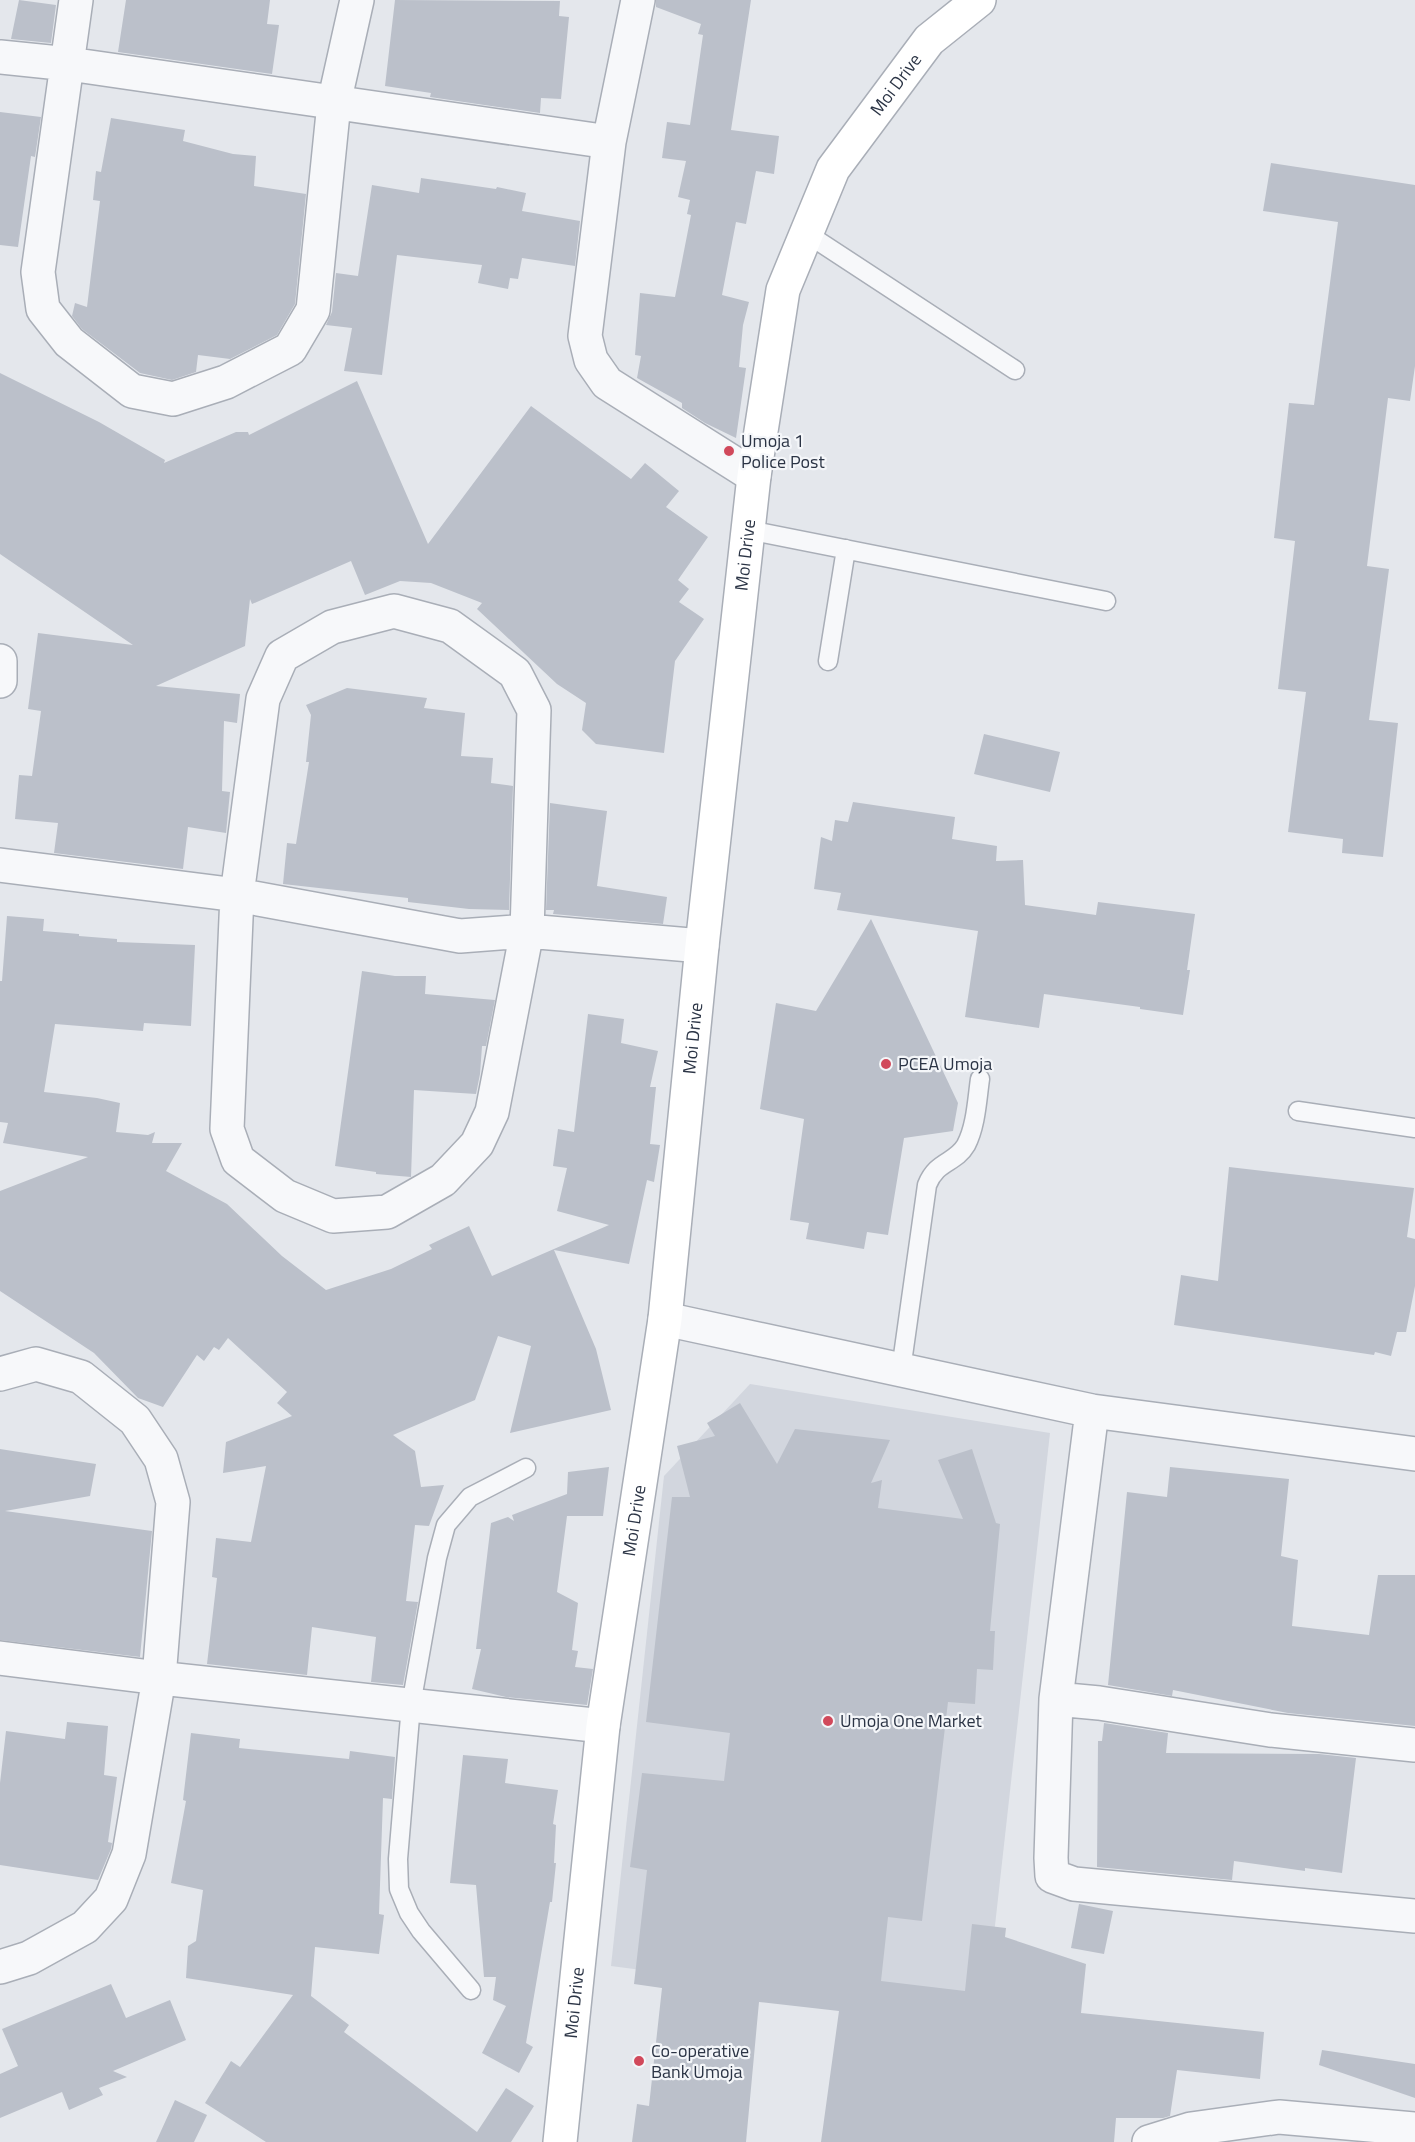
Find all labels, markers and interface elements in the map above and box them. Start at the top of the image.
street label: Moi Drive [863,47,928,121]
place label: Umoja 1 Police Post [741,427,825,475]
marker: Umoja 1 Police Post [722,444,736,458]
street label: Moi Drive [727,518,762,592]
street label: Moi Drive [675,1001,709,1075]
place label: PCEA Umoja [898,1050,992,1077]
marker: PCEA Umoja [879,1057,893,1071]
street label: Moi Drive [615,1483,653,1558]
place label: Umoja One Market [840,1707,982,1734]
marker: Umoja One Market [821,1714,835,1728]
street label: Moi Drive [557,1966,591,2040]
place label: Co-operative Bank Umoja [651,2037,749,2085]
marker: Co-operative Bank Umoja [632,2054,646,2068]

